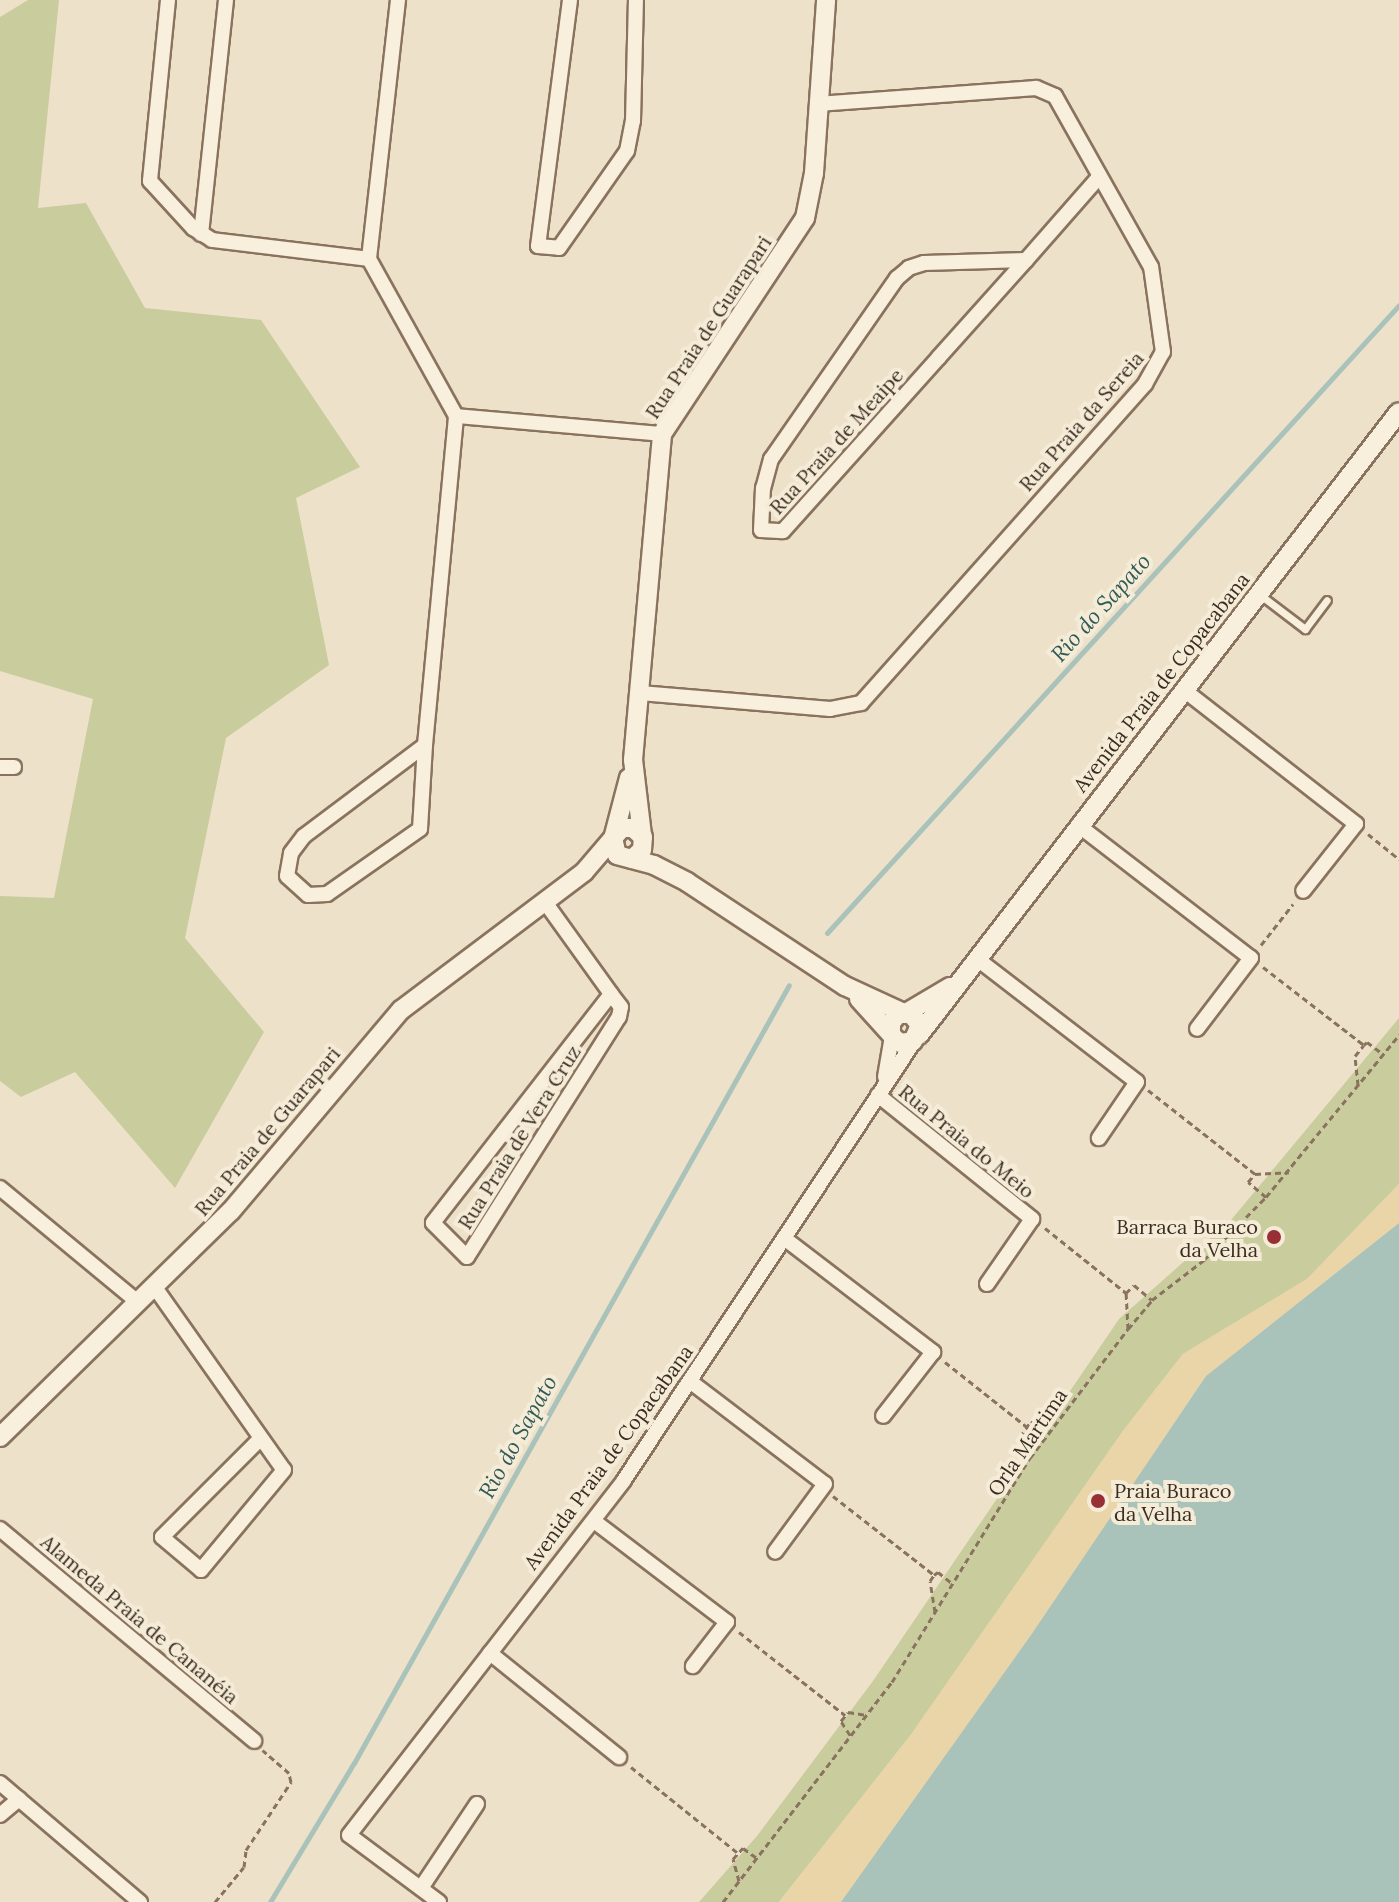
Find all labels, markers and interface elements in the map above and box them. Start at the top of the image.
street label: Rua Praia de Guarapari [640,231,776,423]
street label: Rua Praia da Sereia [1014,346,1148,496]
street label: Rua Praia de Meaipe [764,363,908,519]
water label: Rio do Sapato [1046,549,1156,667]
street label: Avenida Praia de Copacabana [1068,568,1254,796]
street label: Rua Praia de Vera Cruz [453,1041,585,1233]
street label: Rua Praia de Guarapari [189,1042,345,1220]
street label: Rua Praia do Meio [894,1079,1040,1203]
place label: Barraca Buraco da Velha [1116,1214,1258,1261]
marker: Barraca Buraco da Velha [1265,1228,1283,1246]
street label: Avenida Praia de Copacabana [518,1340,698,1574]
water label: Rio do Sapato [473,1371,563,1503]
street label: Orla Martima [982,1384,1072,1500]
place label: Praia Buraco da Velha [1114,1478,1231,1525]
marker: Praia Buraco da Velha [1089,1492,1107,1510]
street label: Alameda Praia de Cananéia [36,1529,244,1709]

